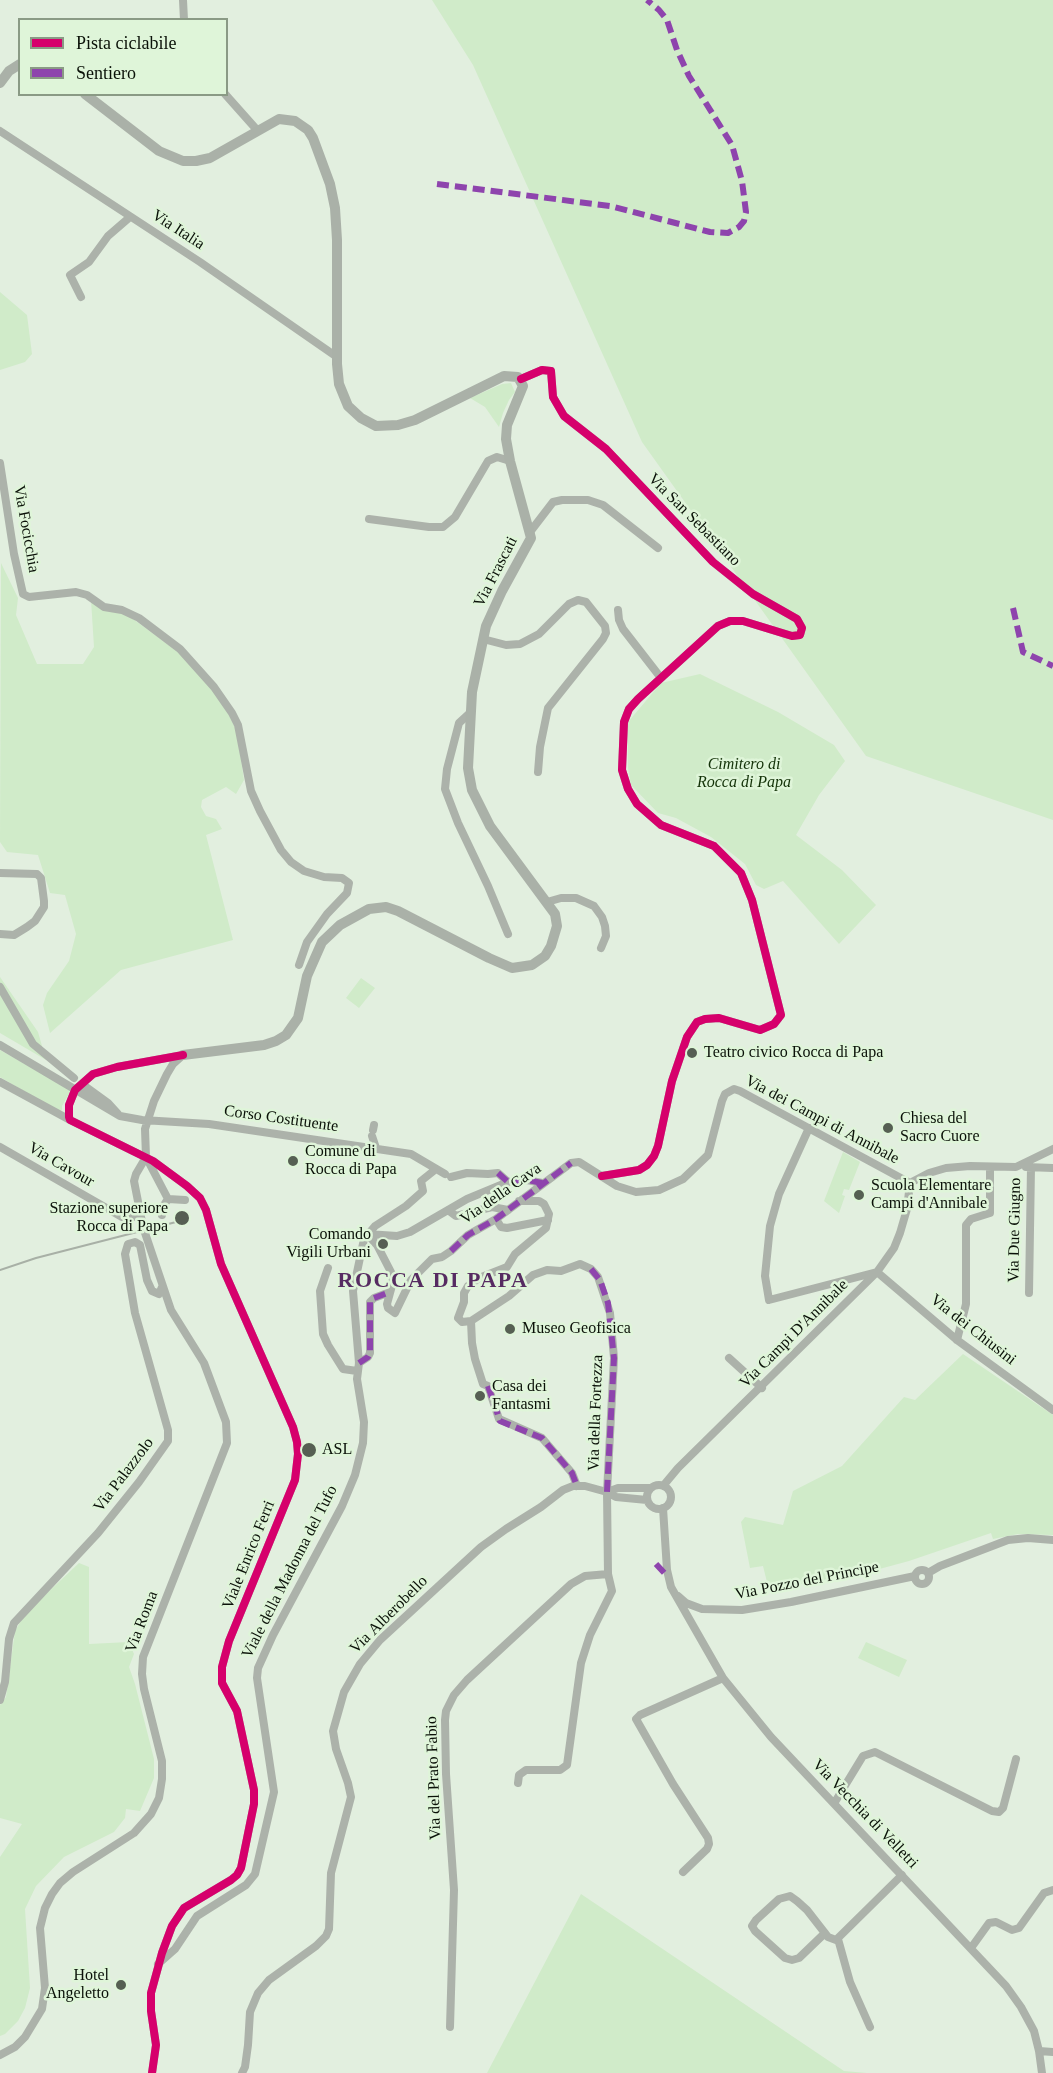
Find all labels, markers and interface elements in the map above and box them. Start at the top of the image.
legend [18,18,228,96]
text: Pista ciclabile [76,33,176,53]
text: Sentiero [76,63,136,83]
street label: Via Italia [148,206,208,254]
street label: Via San Sebastiano [644,470,744,570]
street label: Via Focicchia [9,484,43,574]
street label: Via Frascati [470,533,522,611]
park label: Cimitero di Rocca di Papa [697,755,791,793]
place label: Teatro civico Rocca di Papa [704,1043,883,1063]
marker: Teatro civico Rocca di Papa [685,1046,699,1060]
street label: Via dei Campi di Annibale [742,1071,902,1169]
street label: Corso Costituente [223,1101,339,1137]
place label: Chiesa del Sacro Cuore [900,1109,980,1147]
marker: Chiesa del Sacro Cuore [881,1121,895,1135]
street label: Via Cavour [24,1138,98,1192]
place label: Comune di Rocca di Papa [305,1142,397,1180]
marker: Comune di Rocca di Papa [286,1154,300,1168]
street label: Via della Cava [457,1159,545,1229]
place label: Scuola Elementare Campi d'Annibale [871,1176,991,1214]
street label: Via Due Giugno [1004,1177,1026,1283]
marker: Scuola Elementare Campi d'Annibale [852,1188,866,1202]
place label: Stazione superiore Rocca di Papa [49,1199,168,1237]
marker: Stazione superiore Rocca di Papa [173,1209,191,1227]
place label: Comando Vigili Urbani [286,1225,371,1263]
marker: Comando Vigili Urbani [376,1237,390,1251]
district label: ROCCA DI PAPA [338,1268,528,1294]
street label: Via Campi D'Annibale [736,1276,852,1392]
street label: Via dei Chiusini [926,1290,1020,1370]
place label: Museo Geofisica [522,1319,631,1339]
marker: Museo Geofisica [503,1322,517,1336]
street label: Via della Fortezza [584,1355,608,1471]
place label: Casa dei Fantasmi [492,1377,551,1415]
marker: Casa dei Fantasmi [473,1389,487,1403]
street label: Via Palazzolo [90,1434,158,1516]
place label: ASL [322,1440,352,1460]
marker: ASL [300,1441,318,1459]
street label: Viale della Madonna del Tufo [238,1482,342,1662]
street label: Viale Enrico Ferri [218,1498,280,1612]
street label: Via Pozzo del Principe [733,1558,881,1604]
street label: Via Alberobello [346,1572,432,1658]
street label: Via Roma [122,1589,162,1655]
street label: Via del Prato Fabio [422,1716,446,1840]
street label: Via Vecchia di Velletri [808,1755,922,1873]
place label: Hotel Angeletto [46,1966,109,2004]
marker: Hotel Angeletto [114,1978,128,1992]

